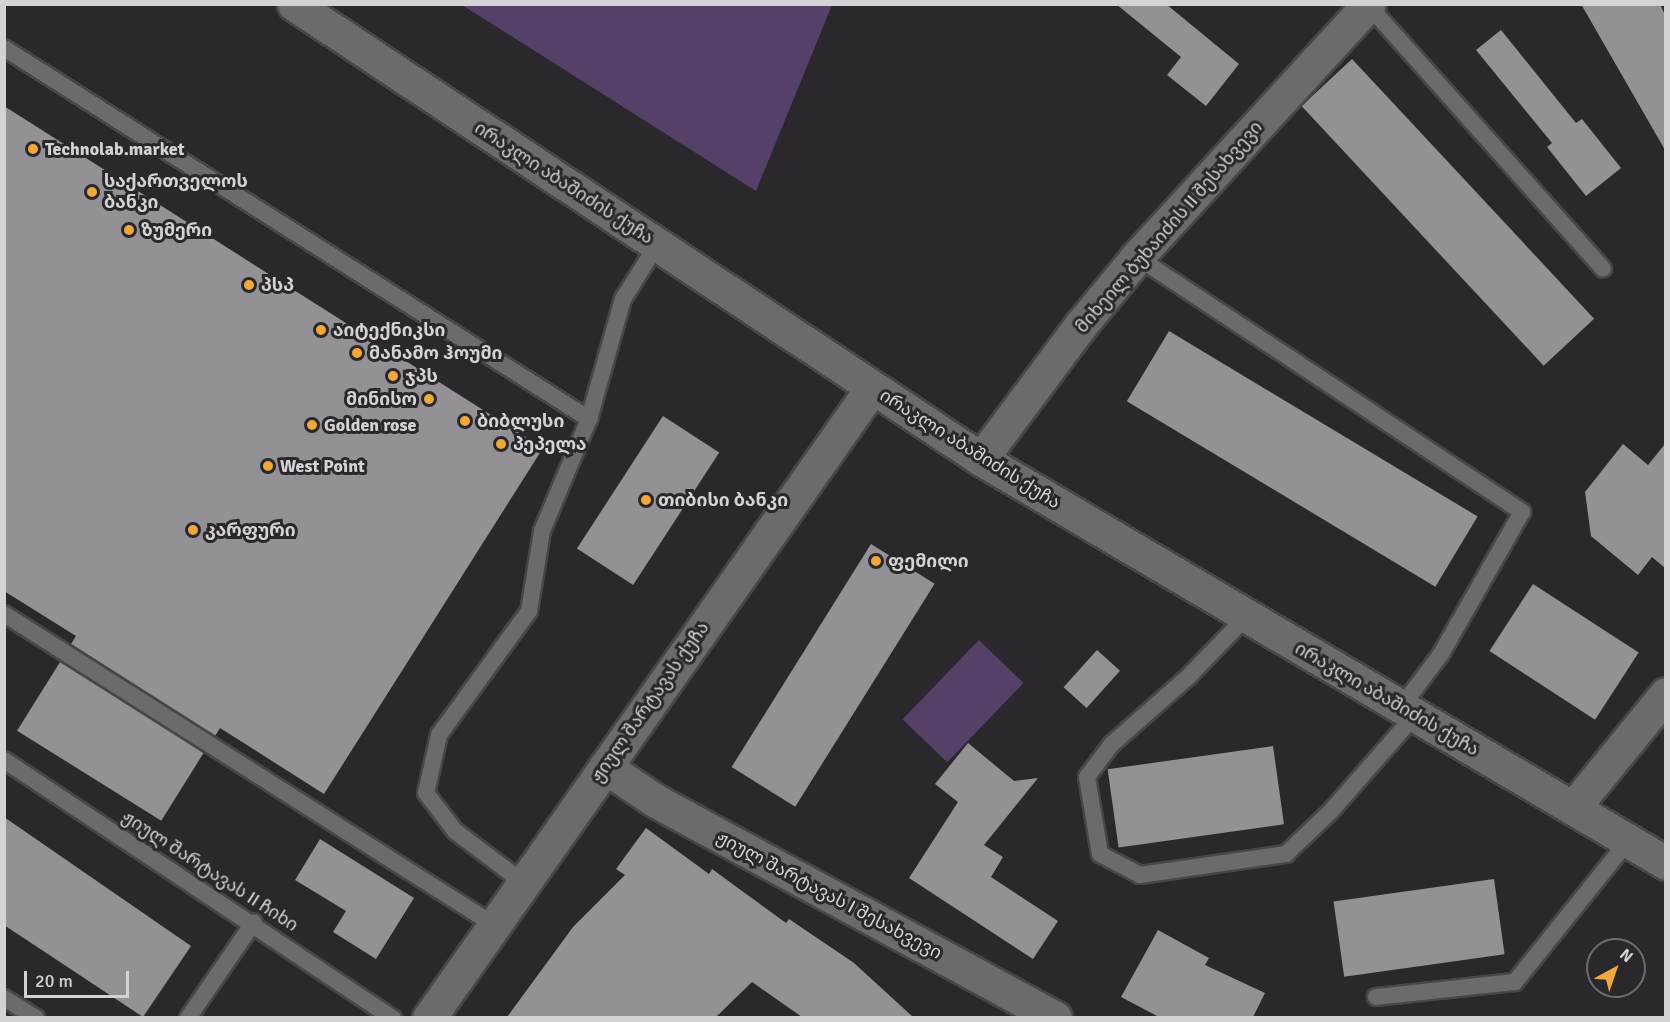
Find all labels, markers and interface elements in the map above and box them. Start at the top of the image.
street label: ირაკლი აბაშიძის ქუჩა [471,117,657,249]
street label: მიხეილ ბუხაიძის II შესახვევი [1071,117,1267,337]
place label: Technolab.market [45,138,185,160]
marker: Technolab.market [26,142,40,156]
place label: საქართველოს ბანკი [104,171,248,213]
marker: საქართველოს ბანკი [85,185,99,199]
place label: ზუმერი [141,219,212,241]
marker: ზუმერი [122,223,136,237]
place label: პსპ [261,274,294,296]
marker: პსპ [242,278,256,292]
place label: აიტექნიკსი [333,319,445,341]
marker: აიტექნიკსი [314,323,328,337]
place label: მანამო ჰოუმი [369,342,502,364]
marker: მანამო ჰოუმი [350,346,364,360]
place label: ჯპს [405,365,438,387]
marker: ჯპს [386,369,400,383]
street label: ირაკლი აბაშიძის ქუჩა [876,385,1064,513]
place label: მინისო [346,388,417,410]
marker: მინისო [422,392,436,406]
place label: ბიბლუსი [477,410,564,432]
place label: Golden rose [324,414,416,436]
marker: ბიბლუსი [458,414,472,428]
marker: Golden rose [305,418,319,432]
place label: პეპელა [513,433,587,455]
marker: პეპელა [494,437,508,451]
place label: West Point [280,455,365,477]
marker: West Point [261,459,275,473]
place label: თიბისი ბანკი [658,489,788,511]
marker: თიბისი ბანკი [639,493,653,507]
place label: კარფური [205,519,296,541]
marker: კარფური [186,523,200,537]
place label: ფემილი [888,550,969,572]
marker: ფემილი [869,554,883,568]
street label: ჟიულ შარტავას ქუჩა [586,618,714,786]
street label: ირაკლი აბაშიძის ქუჩა [1291,637,1483,761]
street label: ჟიულ შარტავას II ჩიხი [118,806,302,936]
street label: ჟიულ შარტავას I შესახვევი [712,826,946,964]
north arrow [1586,938,1646,998]
text: N [1616,944,1637,967]
scale bar [27,959,132,997]
text: 20 m [35,970,73,992]

